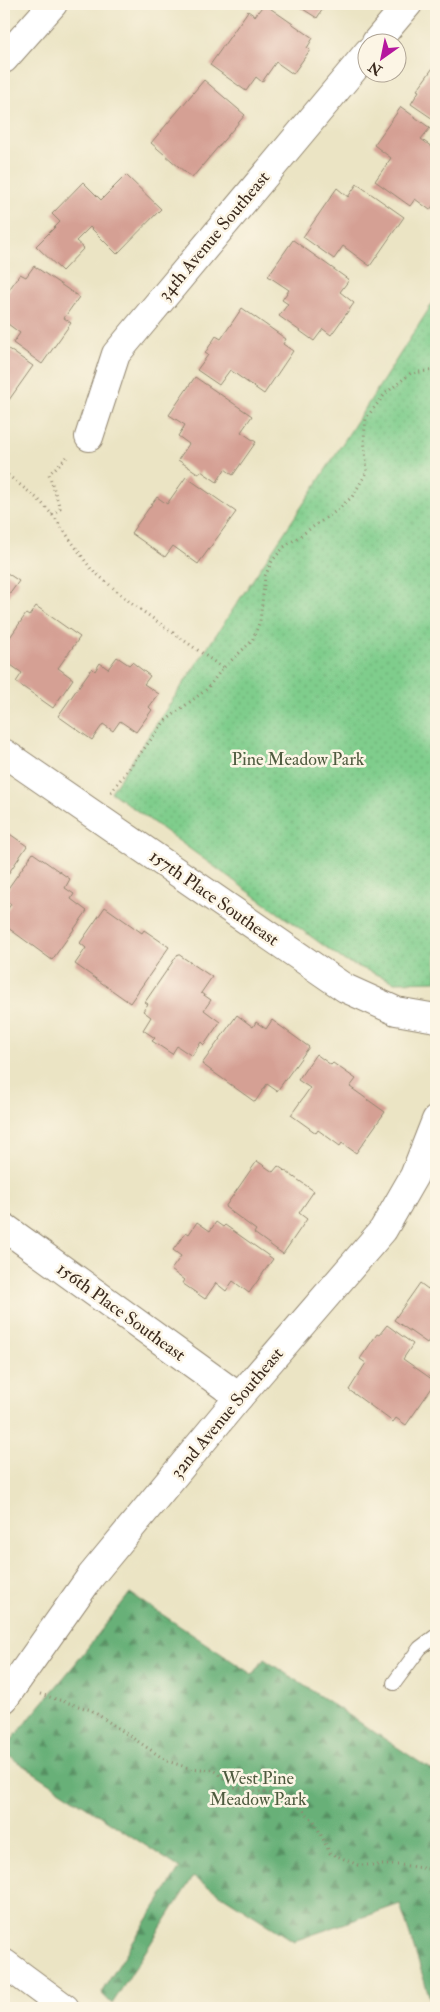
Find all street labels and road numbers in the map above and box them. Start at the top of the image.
street label: 34th Avenue Southeast [153,167,275,305]
street label: 157th Place Southeast [145,845,283,951]
street label: 156th Place Southeast [52,1258,190,1367]
street label: 32nd Avenue Southeast [165,1343,289,1483]

